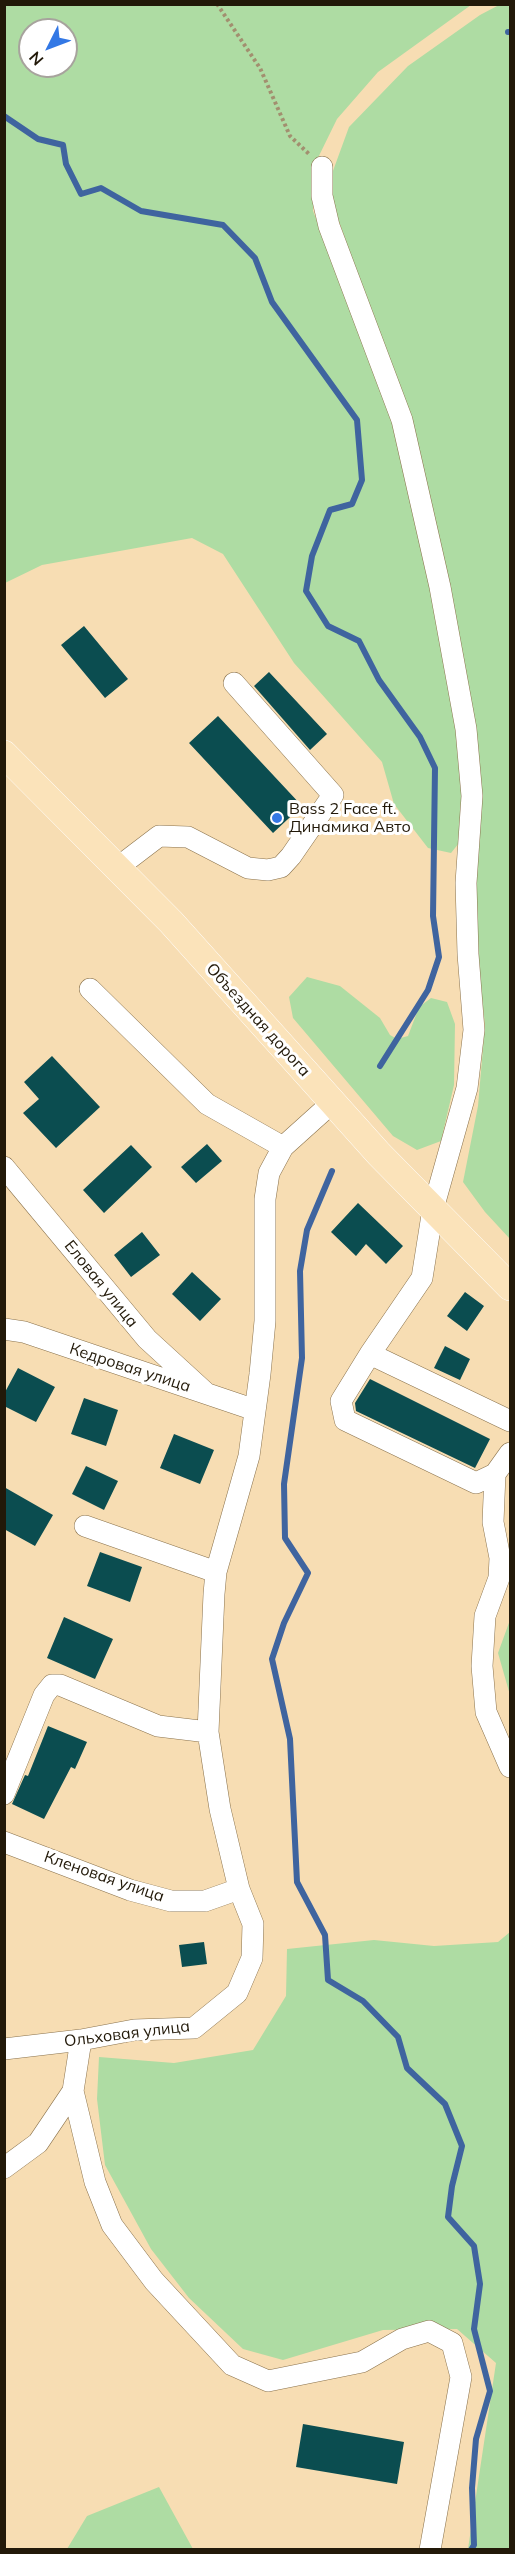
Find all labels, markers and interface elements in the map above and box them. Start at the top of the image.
north arrow [18,18,78,78]
text: N [25,48,48,70]
place label: Bass 2 Face ft. Динамика Авто [289,799,411,837]
marker: Bass 2 Face ft. Динамика Авто [270,811,284,825]
street label: Объездная дорога [202,959,314,1081]
street label: Еловая улица [60,1237,142,1331]
street label: Кедровая улица [67,1339,193,1397]
street label: Кленовая улица [41,1847,167,1907]
street label: Ольховая улица [63,2017,191,2051]

